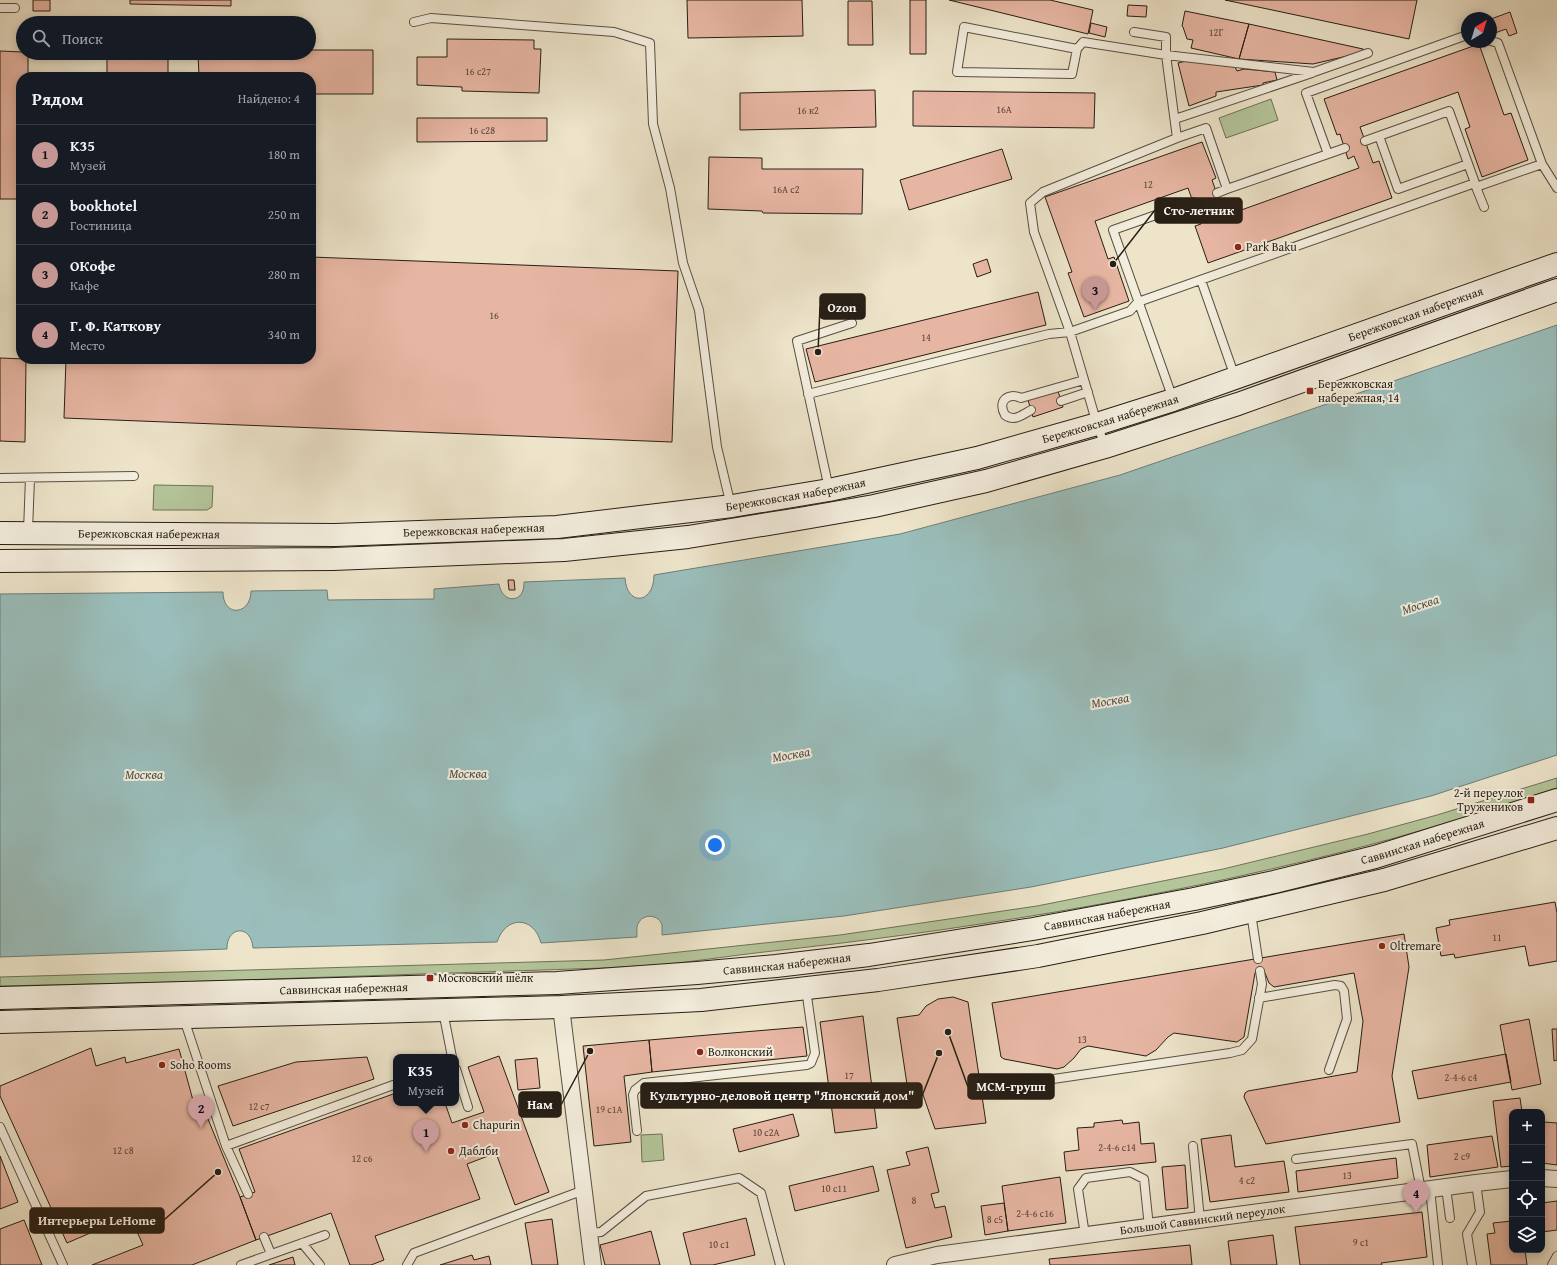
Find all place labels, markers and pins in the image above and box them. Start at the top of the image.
callout: Сто-летник [1155,198,1242,223]
place label: Park Baku [1246,238,1297,255]
marker: Park Baku [1233,242,1243,252]
pin: 3 [1082,277,1108,310]
callout: Ozon [820,294,865,319]
place label: Бережковская набережная, 14 [1318,375,1399,406]
marker: Бережковская набережная, 14 [1305,386,1315,396]
place label: 2-й переулок Тружеников [1454,784,1524,815]
marker: 2-й переулок Тружеников [1526,795,1536,805]
place label: Oltremare [1390,937,1442,954]
marker: Oltremare [1377,941,1387,951]
place label: Московский шёлк [438,969,534,986]
marker: Московский шёлк [425,973,435,983]
place label: Волконский [708,1043,773,1060]
marker: Волконский [695,1047,705,1057]
place label: Soho Rooms [170,1056,231,1073]
marker: Soho Rooms [157,1060,167,1070]
callout: МСМ-групп [968,1074,1054,1099]
callout: Культурно-деловой центр "Японский дом" [641,1083,922,1108]
callout: Нам [519,1092,561,1117]
pin: 2 [188,1095,214,1128]
place label: Chapurin [473,1116,520,1133]
pin: 1 [413,1119,439,1152]
marker: Chapurin [460,1120,470,1130]
place label: Даблби [458,1142,498,1159]
marker: Даблби [446,1146,456,1156]
pin: 4 [1403,1180,1429,1213]
callout: Интерьеры LeHome [30,1208,164,1233]

